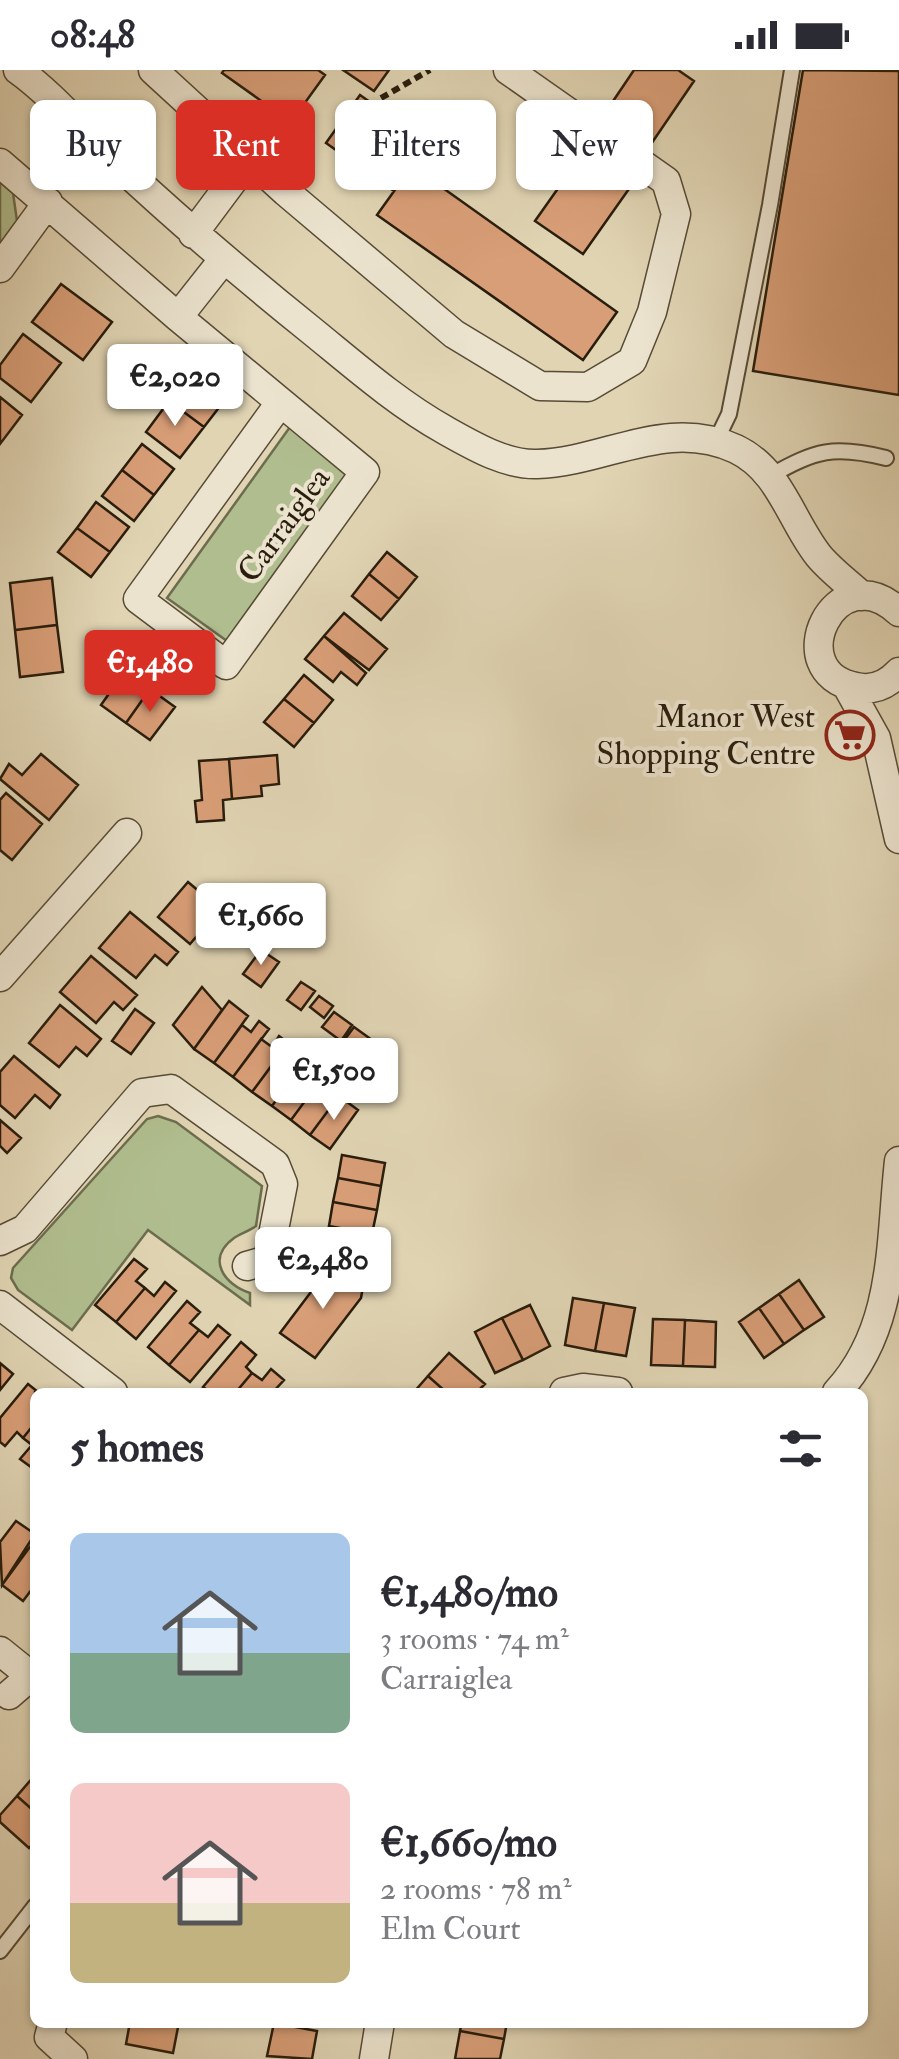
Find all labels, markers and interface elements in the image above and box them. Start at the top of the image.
text: 08:48 [50,11,135,59]
chip: Buy [30,100,156,190]
chip: Rent [176,100,315,190]
chip: Filters [335,100,496,190]
chip: New [516,100,653,190]
pin: €2,020 [94,344,256,429]
text: €2,020 [129,356,221,396]
street label: Carraiglea [229,459,340,590]
pin: €1,480 [69,630,231,715]
text: €1,480 [106,642,194,682]
place label: Manor West Shopping Centre [597,697,815,774]
supermarket icon: Manor West Shopping Centre [824,709,876,761]
pin: €1,660 [180,883,342,968]
text: €1,660 [218,895,304,935]
pin: €1,500 [253,1038,415,1123]
text: €1,500 [292,1050,376,1090]
pin: €2,480 [242,1227,404,1312]
text: €2,480 [277,1239,369,1279]
icon: filters [773,1421,828,1476]
text: 5 homes [70,1422,204,1474]
text: €1,480/mo [380,1567,558,1619]
icon: home [150,1573,270,1693]
text: 3 rooms · 74 m² [380,1619,569,1659]
text: Carraiglea [380,1659,512,1699]
text: €1,660/mo [380,1817,557,1869]
icon: home [150,1823,270,1943]
text: 2 rooms · 78 m² [380,1869,571,1909]
text: Elm Court [380,1909,521,1949]

